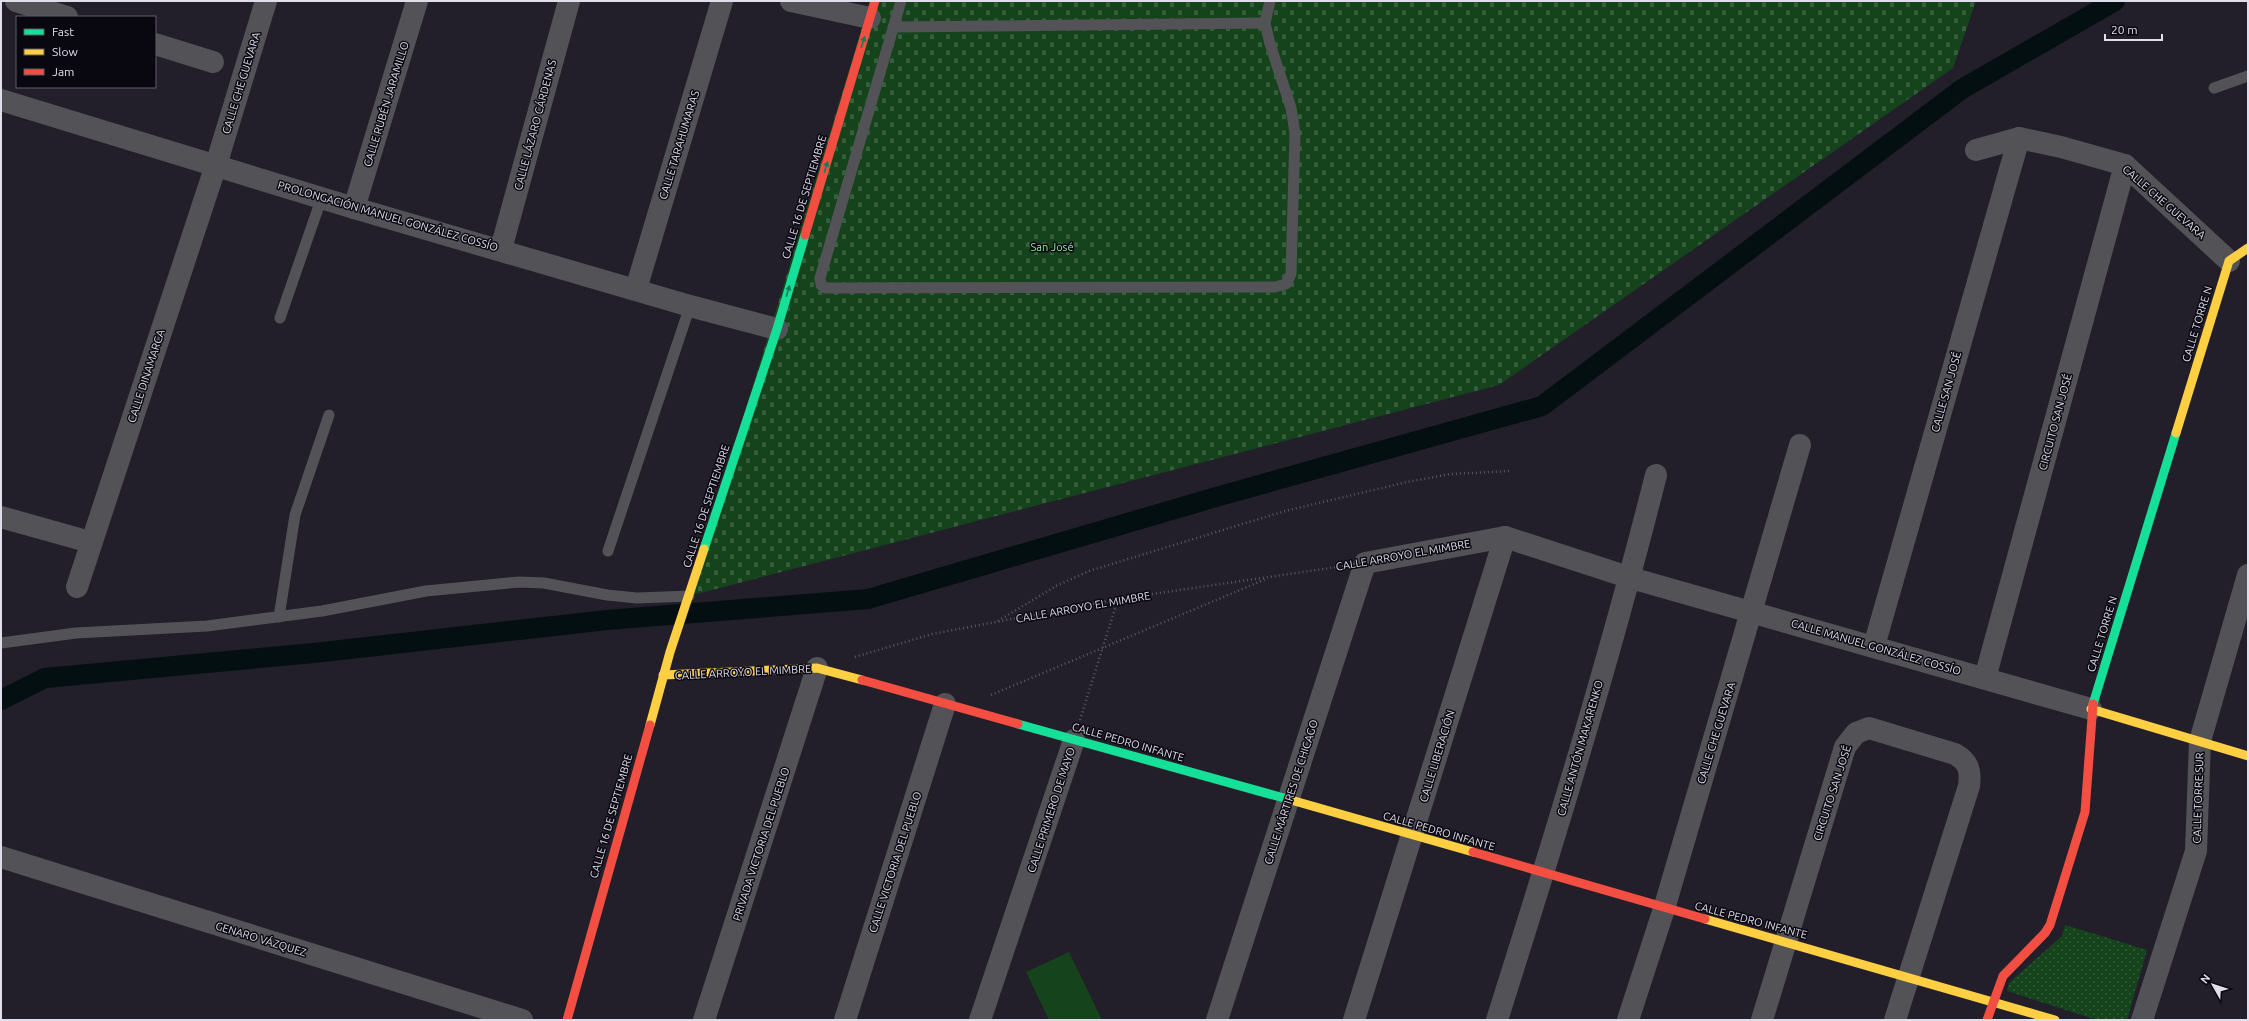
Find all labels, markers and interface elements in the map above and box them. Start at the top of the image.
legend [16,16,156,88]
scale bar [2105,16,2162,42]
text: 20 m [2111,23,2138,36]
text: Fast [52,25,74,38]
street label: CALLE CHE GUEVARA [220,30,262,135]
one-way arrow [860,36,866,48]
street label: CALLE RUBÉN JARAMILLO [360,40,411,168]
text: Slow [52,45,78,58]
street label: CALLE LÁZARO CÁRDENAS [511,58,558,192]
text: Jam [52,65,74,78]
street label: CALLE TARAHUMARAS [657,89,701,201]
street label: CALLE 16 DE SEPTIEMBRE [779,134,829,260]
one-way arrow [823,161,829,173]
street label: CALLE CHE GUEVARA [2120,163,2209,242]
street label: PROLONGACIÓN MANUEL GONZÁLEZ COSSÍO [276,178,500,253]
park label: San José [1031,241,1073,253]
one-way arrow [785,285,791,297]
street label: CALLE TORRE N [2180,285,2214,363]
street label: CALLE DINAMARCA [125,327,167,424]
street label: CALLE SAN JOSÉ [1928,350,1963,434]
street label: CIRCUITO SAN JOSÉ [2035,372,2074,472]
street label: CALLE 16 DE SEPTIEMBRE [680,443,732,569]
street label: CALLE ARROYO EL MIMBRE [1335,537,1471,573]
street label: CALLE ARROYO EL MIMBRE [1015,589,1151,625]
street label: CALLE TORRE N [2085,595,2119,673]
street label: CALLE MANUEL GONZÁLEZ COSSÍO [1790,616,1963,677]
street label: CALLE ARROYO EL MIMBRE [675,662,811,682]
street label: CALLE ANTÓN MAKARENKO [1554,678,1605,817]
street label: CALLE CHE GUEVARA [1695,680,1737,785]
street label: CALLE LIBERACIÓN [1416,708,1457,804]
street label: CALLE MÁRTIRES DE CHICAGO [1261,718,1320,866]
street label: CALLE PEDRO INFANTE [1071,720,1185,764]
street label: CIRCUITO SAN JOSÉ [1810,743,1853,842]
street label: CALLE PRIMERO DE MAYO [1025,746,1077,874]
street label: CALLE TORRE SUR [2190,752,2206,844]
street label: CALLE 16 DE SEPTIEMBRE [588,753,634,879]
street label: PRIVADA VICTORIA DEL PUEBLO [730,766,792,922]
street label: CALLE VICTORIA DEL PUEBLO [866,790,924,934]
street label: CALLE PEDRO INFANTE [1382,809,1496,853]
street label: CALLE PEDRO INFANTE [1694,899,1808,941]
street label: GENARO VÁZQUEZ [214,918,308,959]
north arrow [2193,965,2233,1005]
text: N [2198,972,2212,986]

